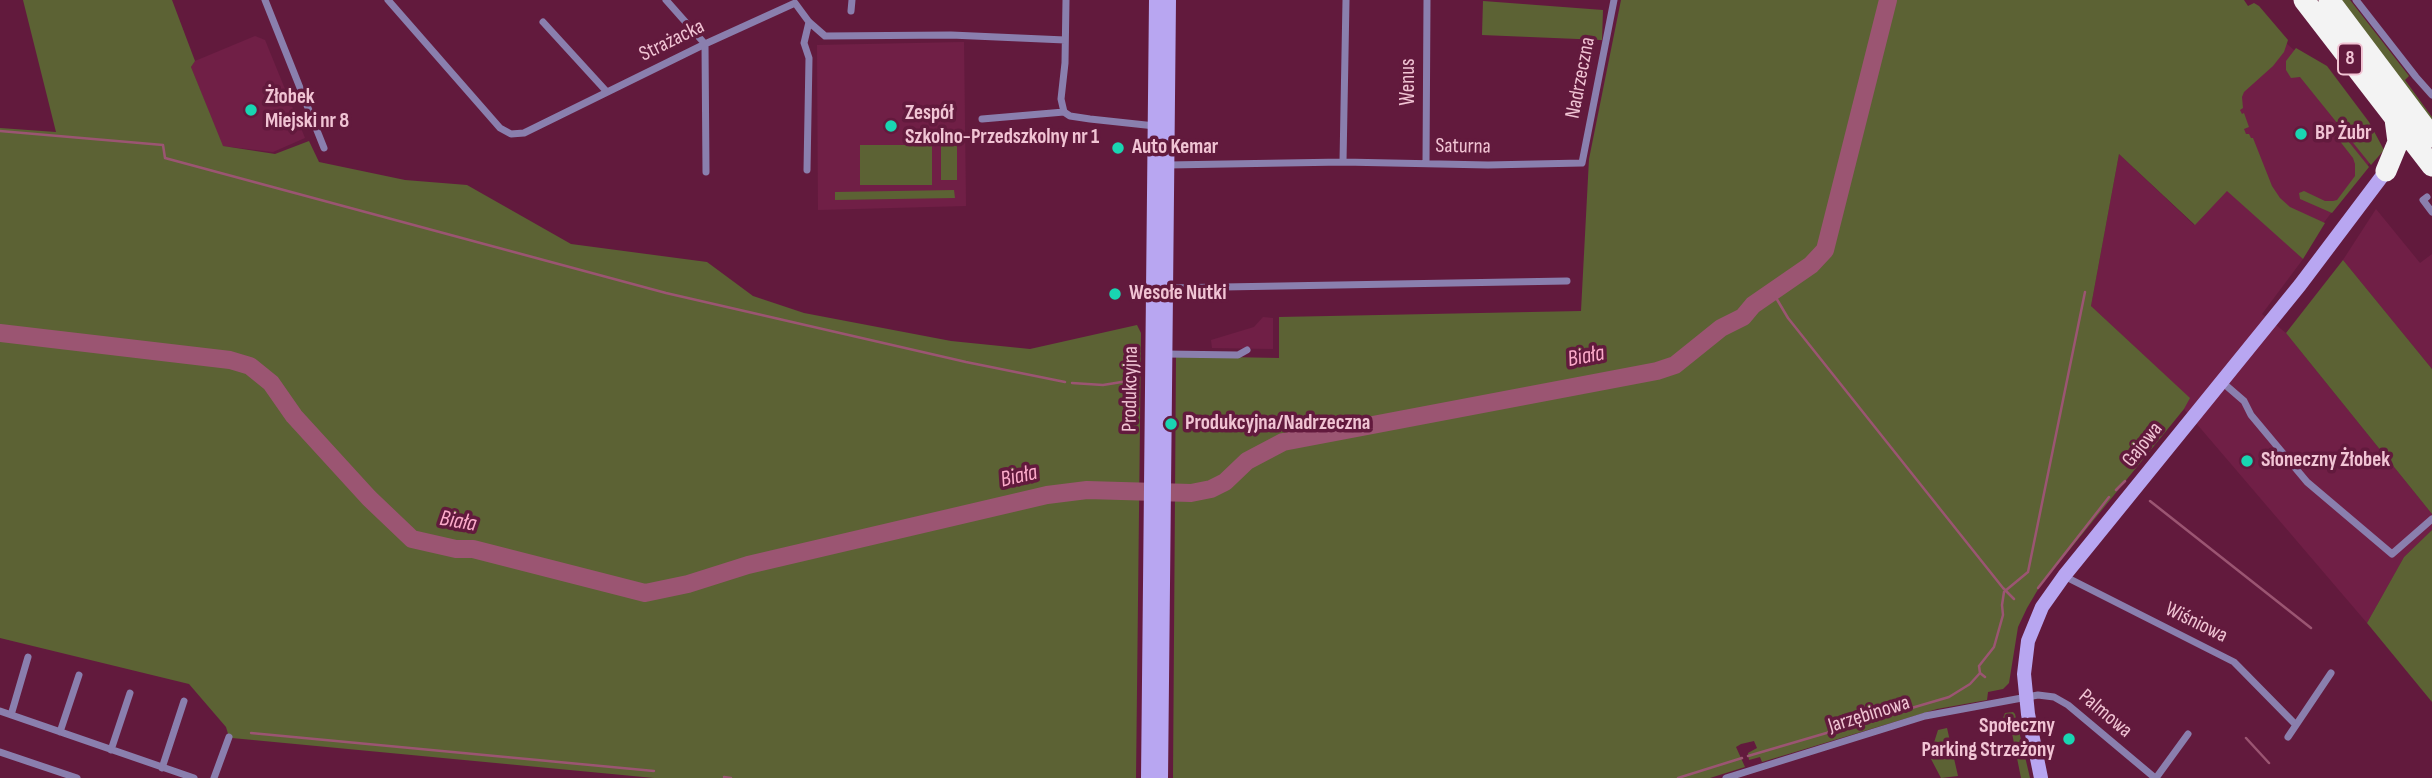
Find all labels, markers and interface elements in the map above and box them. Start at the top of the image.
street label: Strażacka [635,14,709,68]
street label: Nadrzeczna [1561,35,1601,121]
road number: 8 [2338,44,2362,74]
street label: Wenus [1396,58,1422,106]
place label: Żłobek Miejski nr 8 [265,85,349,135]
place label: Zespół Szkolno-Przedszkolny nr 1 [905,101,1099,151]
marker: Żłobek Miejski nr 8 [243,102,259,118]
marker: Zespół Szkolno-Przedszkolny nr 1 [883,118,899,134]
place label: BP Żubr [2315,121,2372,147]
marker: BP Żubr [2293,126,2309,142]
street label: Saturna [1435,134,1491,160]
place label: Auto Kemar [1132,135,1218,161]
marker: Auto Kemar [1110,140,1126,156]
place label: Wesołe Nutki [1129,281,1226,307]
marker: Wesołe Nutki [1107,286,1123,302]
water label: Biała [1565,340,1607,374]
street label: Produkcyjna [1118,346,1144,432]
place label: Produkcyjna/Nadrzeczna [1185,411,1370,437]
marker: Produkcyjna/Nadrzeczna [1163,416,1179,432]
street label: Gajowa [2117,417,2169,473]
place label: Słoneczny Żłobek [2261,448,2390,474]
marker: Słoneczny Żłobek [2239,453,2255,469]
water label: Biała [998,459,1040,495]
water label: Biała [437,505,479,539]
street label: Wiśniowa [2161,597,2231,649]
street label: Palmowa [2073,684,2137,744]
street label: Jarzębinowa [1825,691,1913,739]
place label: Społeczny Parking Strzeżony [1921,714,2055,764]
marker: Społeczny Parking Strzeżony [2061,731,2077,747]

